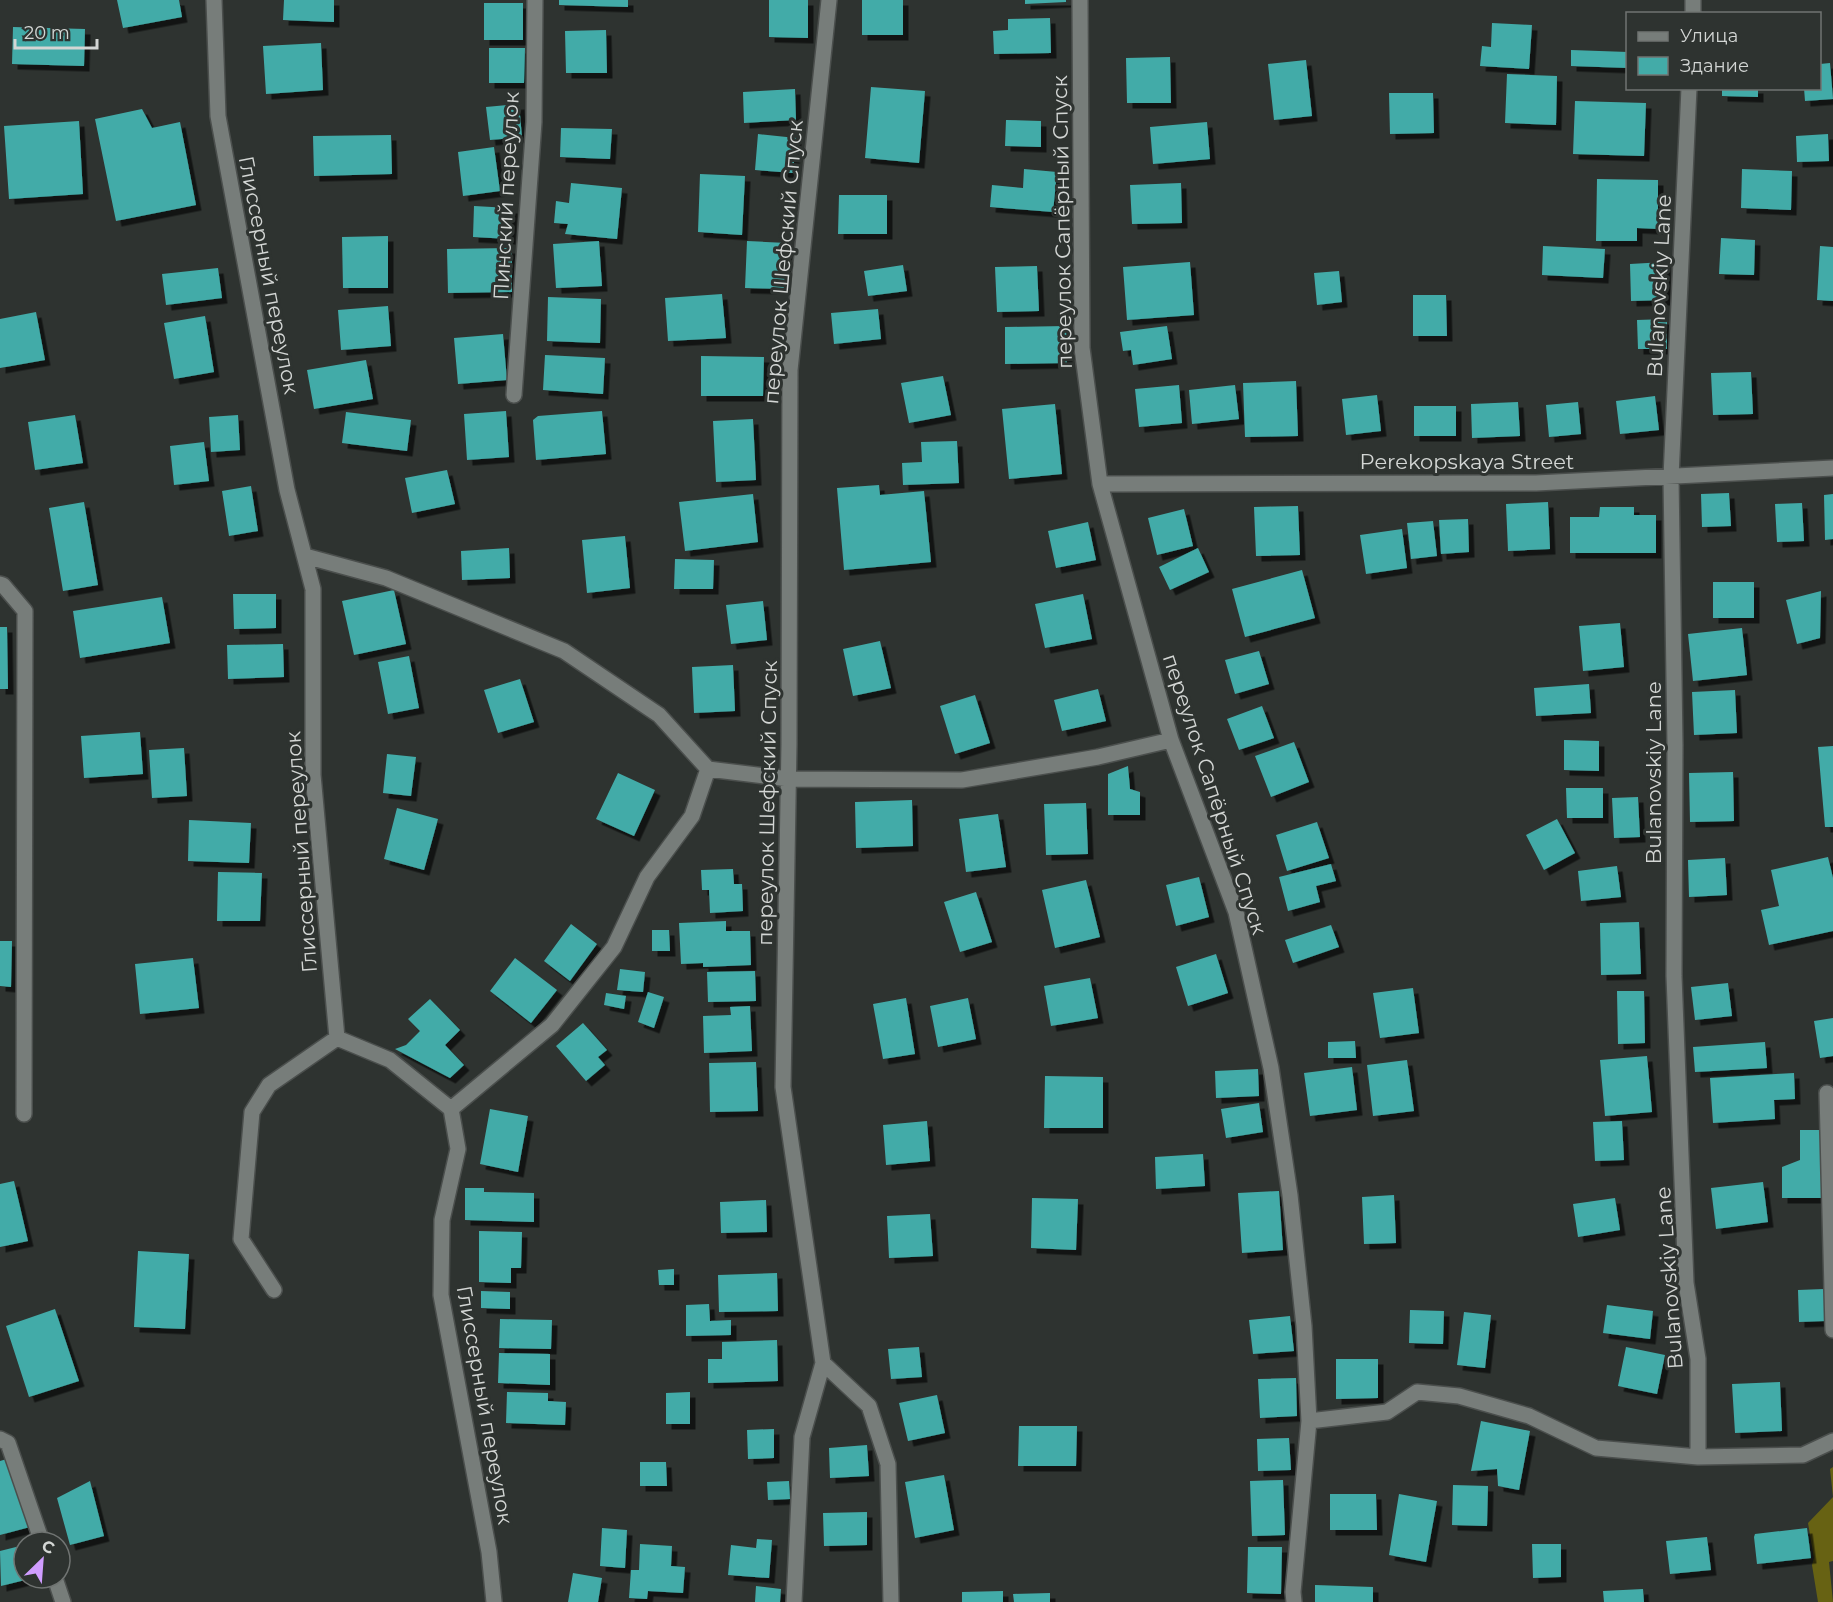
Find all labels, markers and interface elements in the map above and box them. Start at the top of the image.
scale bar [15,12,98,50]
legend [1626,12,1821,90]
text: 20 m [24,22,70,44]
text: Улица [1680,25,1738,47]
text: Здание [1680,55,1749,77]
street label: переулок Сапёрный Спуск [1047,75,1077,369]
street label: Пинский переулок [488,91,524,301]
street label: переулок Шефский Спуск [758,119,808,405]
street label: Глиссерный переулок [234,154,304,396]
street label: Bulanovskiy Lane [1642,194,1676,378]
street label: Perekopskaya Street [1360,449,1574,474]
street label: переулок Сапёрный Спуск [1158,650,1272,938]
street label: переулок Шефский Спуск [752,660,782,946]
street label: Bulanovskiy Lane [1641,681,1666,865]
street label: Глиссерный переулок [280,730,322,974]
street label: Bulanovskiy Lane [1650,1186,1688,1370]
street label: Глиссерный переулок [452,1284,518,1526]
north arrow [12,1530,72,1590]
text: С [39,1536,58,1558]

